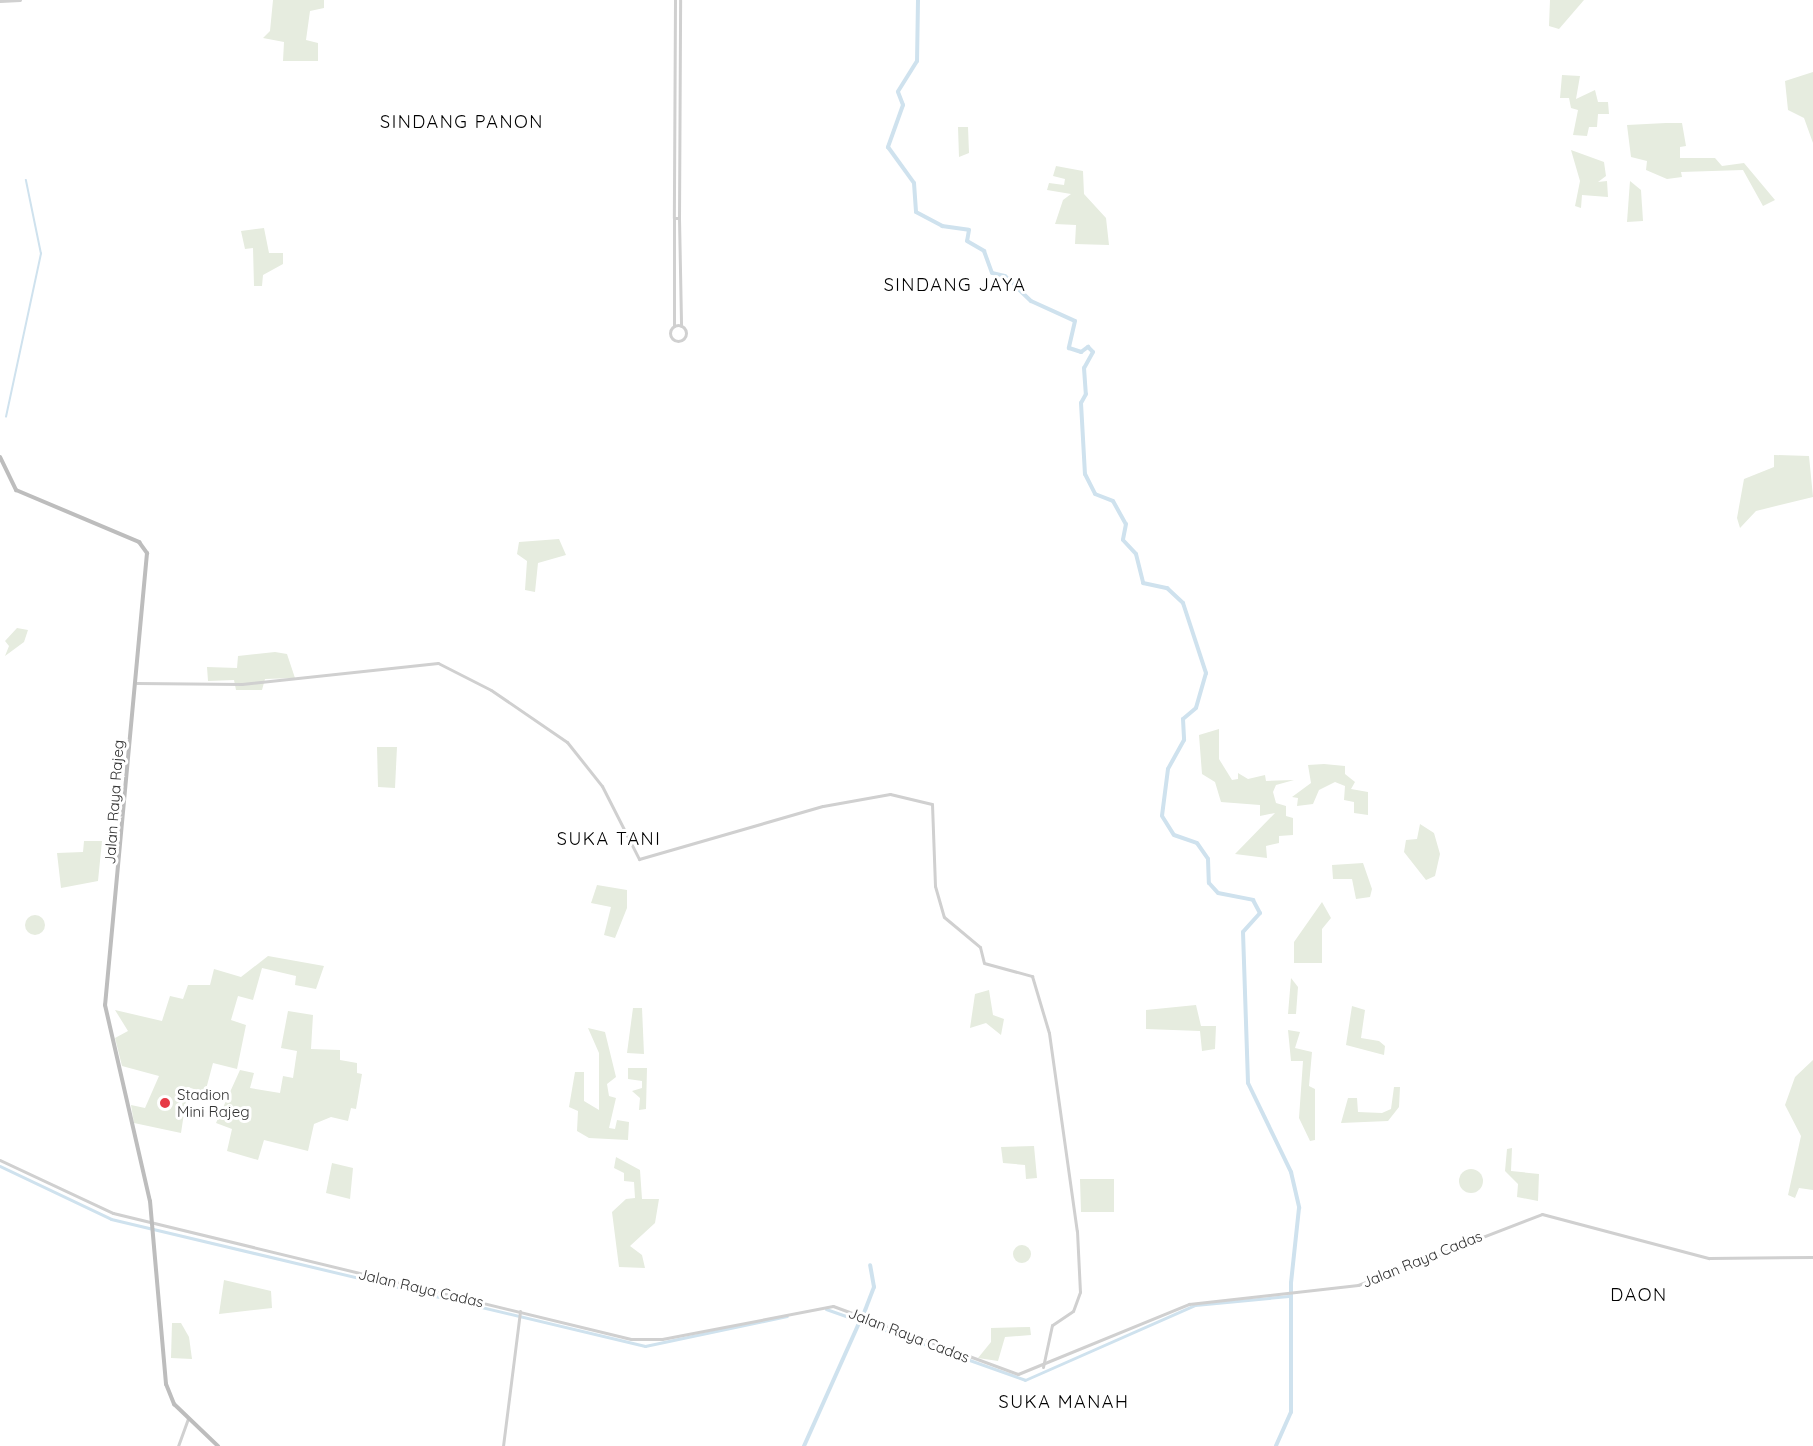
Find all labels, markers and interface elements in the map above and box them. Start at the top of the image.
district label: SINDANG PANON [380,111,544,133]
district label: SINDANG JAYA [884,274,1026,296]
street label: Jalan Raya Rajeg [101,739,127,865]
district label: SUKA TANI [557,828,661,850]
place label: Stadion Mini Rajeg [177,1085,250,1120]
marker: Stadion Mini Rajeg [158,1096,172,1110]
street label: Jalan Raya Cadas [1359,1227,1485,1291]
street label: Jalan Raya Cadas [357,1265,485,1311]
district label: DAON [1610,1284,1668,1306]
street label: Jalan Raya Cadas [846,1304,972,1366]
district label: SUKA MANAH [999,1391,1129,1413]

